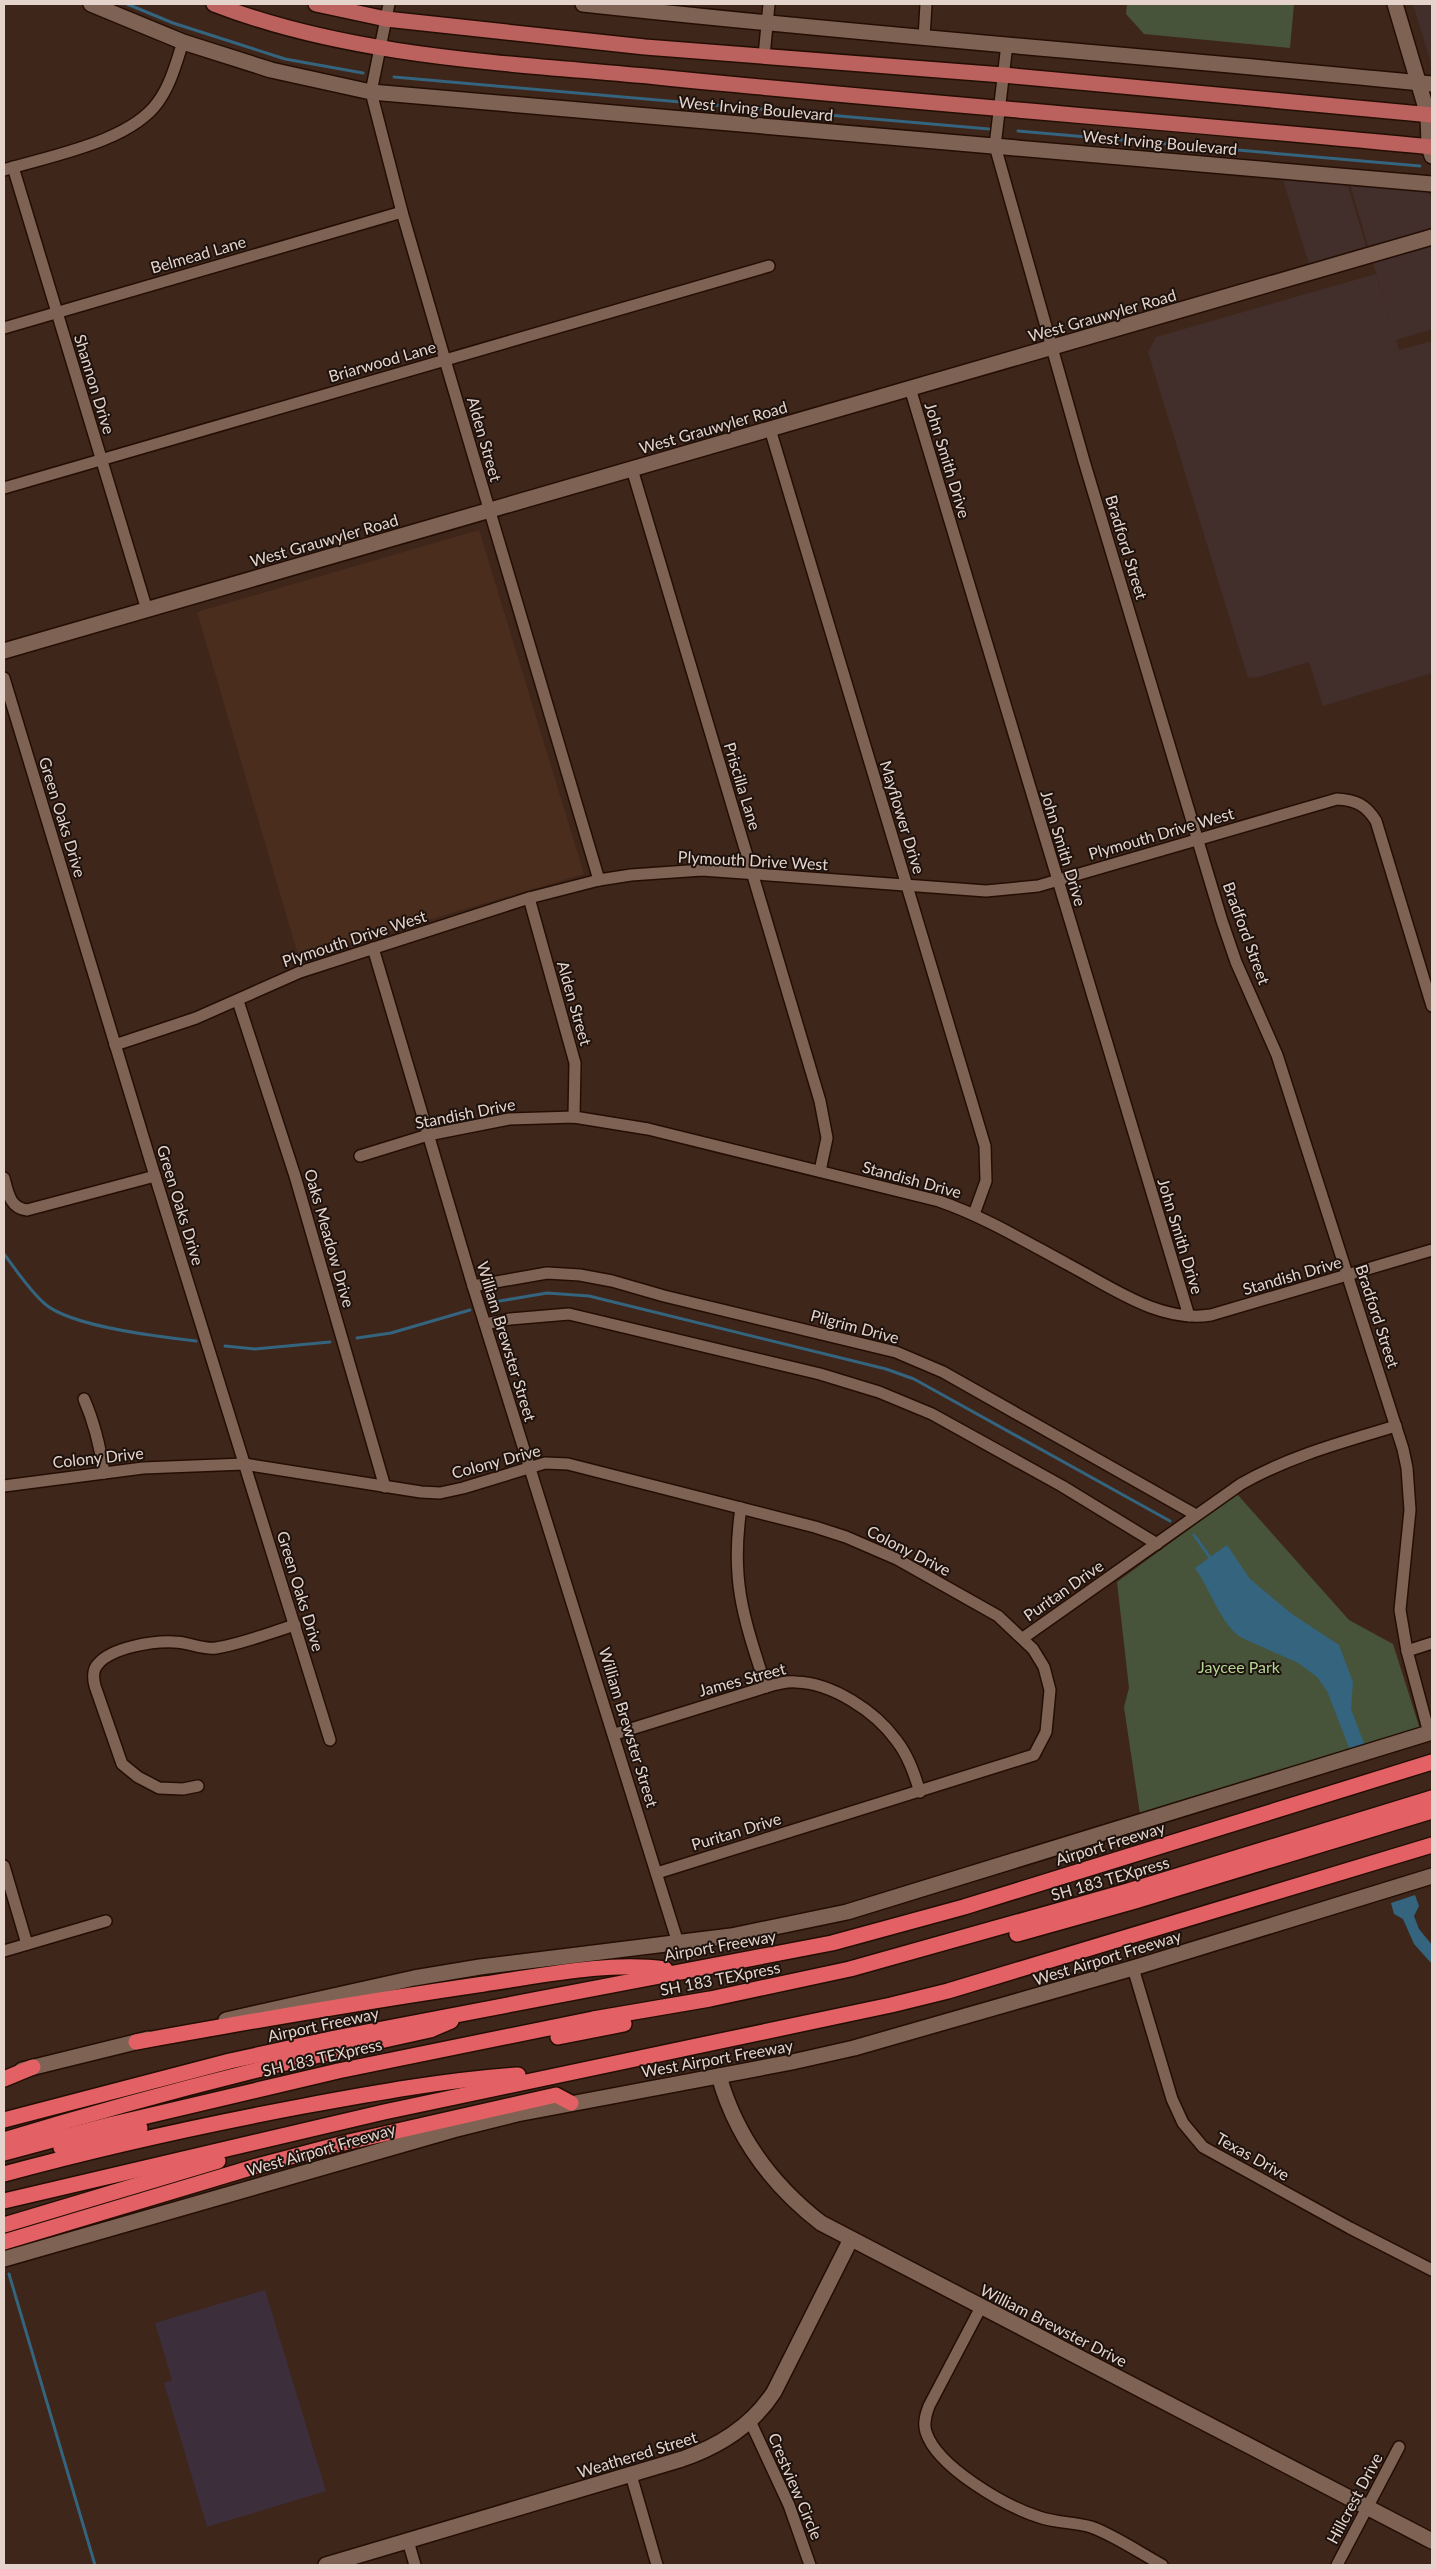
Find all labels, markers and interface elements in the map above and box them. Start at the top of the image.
street label: West Irving Boulevard [678,92,834,124]
street label: West Irving Boulevard [1082,126,1238,158]
street label: Belmead Lane [148,231,248,277]
street label: West Grauwyler Road [1026,285,1178,345]
street label: Shannon Drive [71,332,119,436]
street label: Briarwood Lane [326,337,438,385]
street label: Alden Street [464,394,506,484]
street label: West Grauwyler Road [637,397,789,457]
street label: John Smith Drive [921,400,975,520]
street label: Bradford Street [1102,493,1152,602]
street label: West Grauwyler Road [248,510,400,570]
street label: Priscilla Lane [721,740,765,832]
street label: Green Oaks Drive [36,755,90,879]
street label: Mayflower Drive [877,758,929,876]
street label: John Smith Drive [1037,788,1091,908]
street label: Plymouth Drive West [1086,803,1236,863]
street label: Plymouth Drive West [677,847,829,873]
street label: Bradford Street [1220,879,1274,987]
street label: Plymouth Drive West [280,906,429,970]
street label: Alden Street [554,958,596,1048]
street label: Standish Drive [413,1094,517,1132]
street label: Green Oaks Drive [154,1143,208,1267]
street label: Standish Drive [860,1157,964,1201]
street label: Oaks Meadow Drive [301,1167,359,1309]
street label: John Smith Drive [1154,1176,1208,1296]
street label: Standish Drive [1240,1252,1344,1298]
street label: William Brewster Street [474,1259,540,1424]
street label: Bradford Street [1352,1262,1404,1370]
street label: Pilgrim Drive [809,1305,901,1347]
street label: Colony Drive [449,1440,543,1482]
street label: Colony Drive [52,1443,144,1471]
street label: Colony Drive [864,1521,954,1579]
street label: Green Oaks Drive [274,1529,328,1653]
street label: Puritan Drive [1019,1556,1107,1624]
street label: William Brewster Street [596,1645,662,1810]
park label: Jaycee Park [1198,1657,1281,1676]
street label: James Street [696,1658,788,1700]
street label: Puritan Drive [689,1808,783,1854]
street label: Airport Freeway [1053,1817,1168,1869]
street label: SH 183 TEXpress [1049,1852,1171,1904]
street label: West Airport Freeway [1031,1925,1184,1989]
street label: Airport Freeway [663,1926,778,1964]
street label: SH 183 TEXpress [658,1957,782,1999]
street label: Airport Freeway [266,2003,381,2045]
street label: SH 183 TEXpress [260,2034,384,2080]
street label: West Airport Freeway [640,2035,795,2081]
street label: West Airport Freeway [245,2118,398,2179]
street label: Texas Drive [1213,2128,1293,2184]
street label: William Brewster Drive [977,2280,1131,2370]
street label: Weathered Street [575,2427,699,2481]
street label: Crestview Circle [765,2430,827,2542]
street label: Hillcrest Drive [1322,2449,1386,2547]

